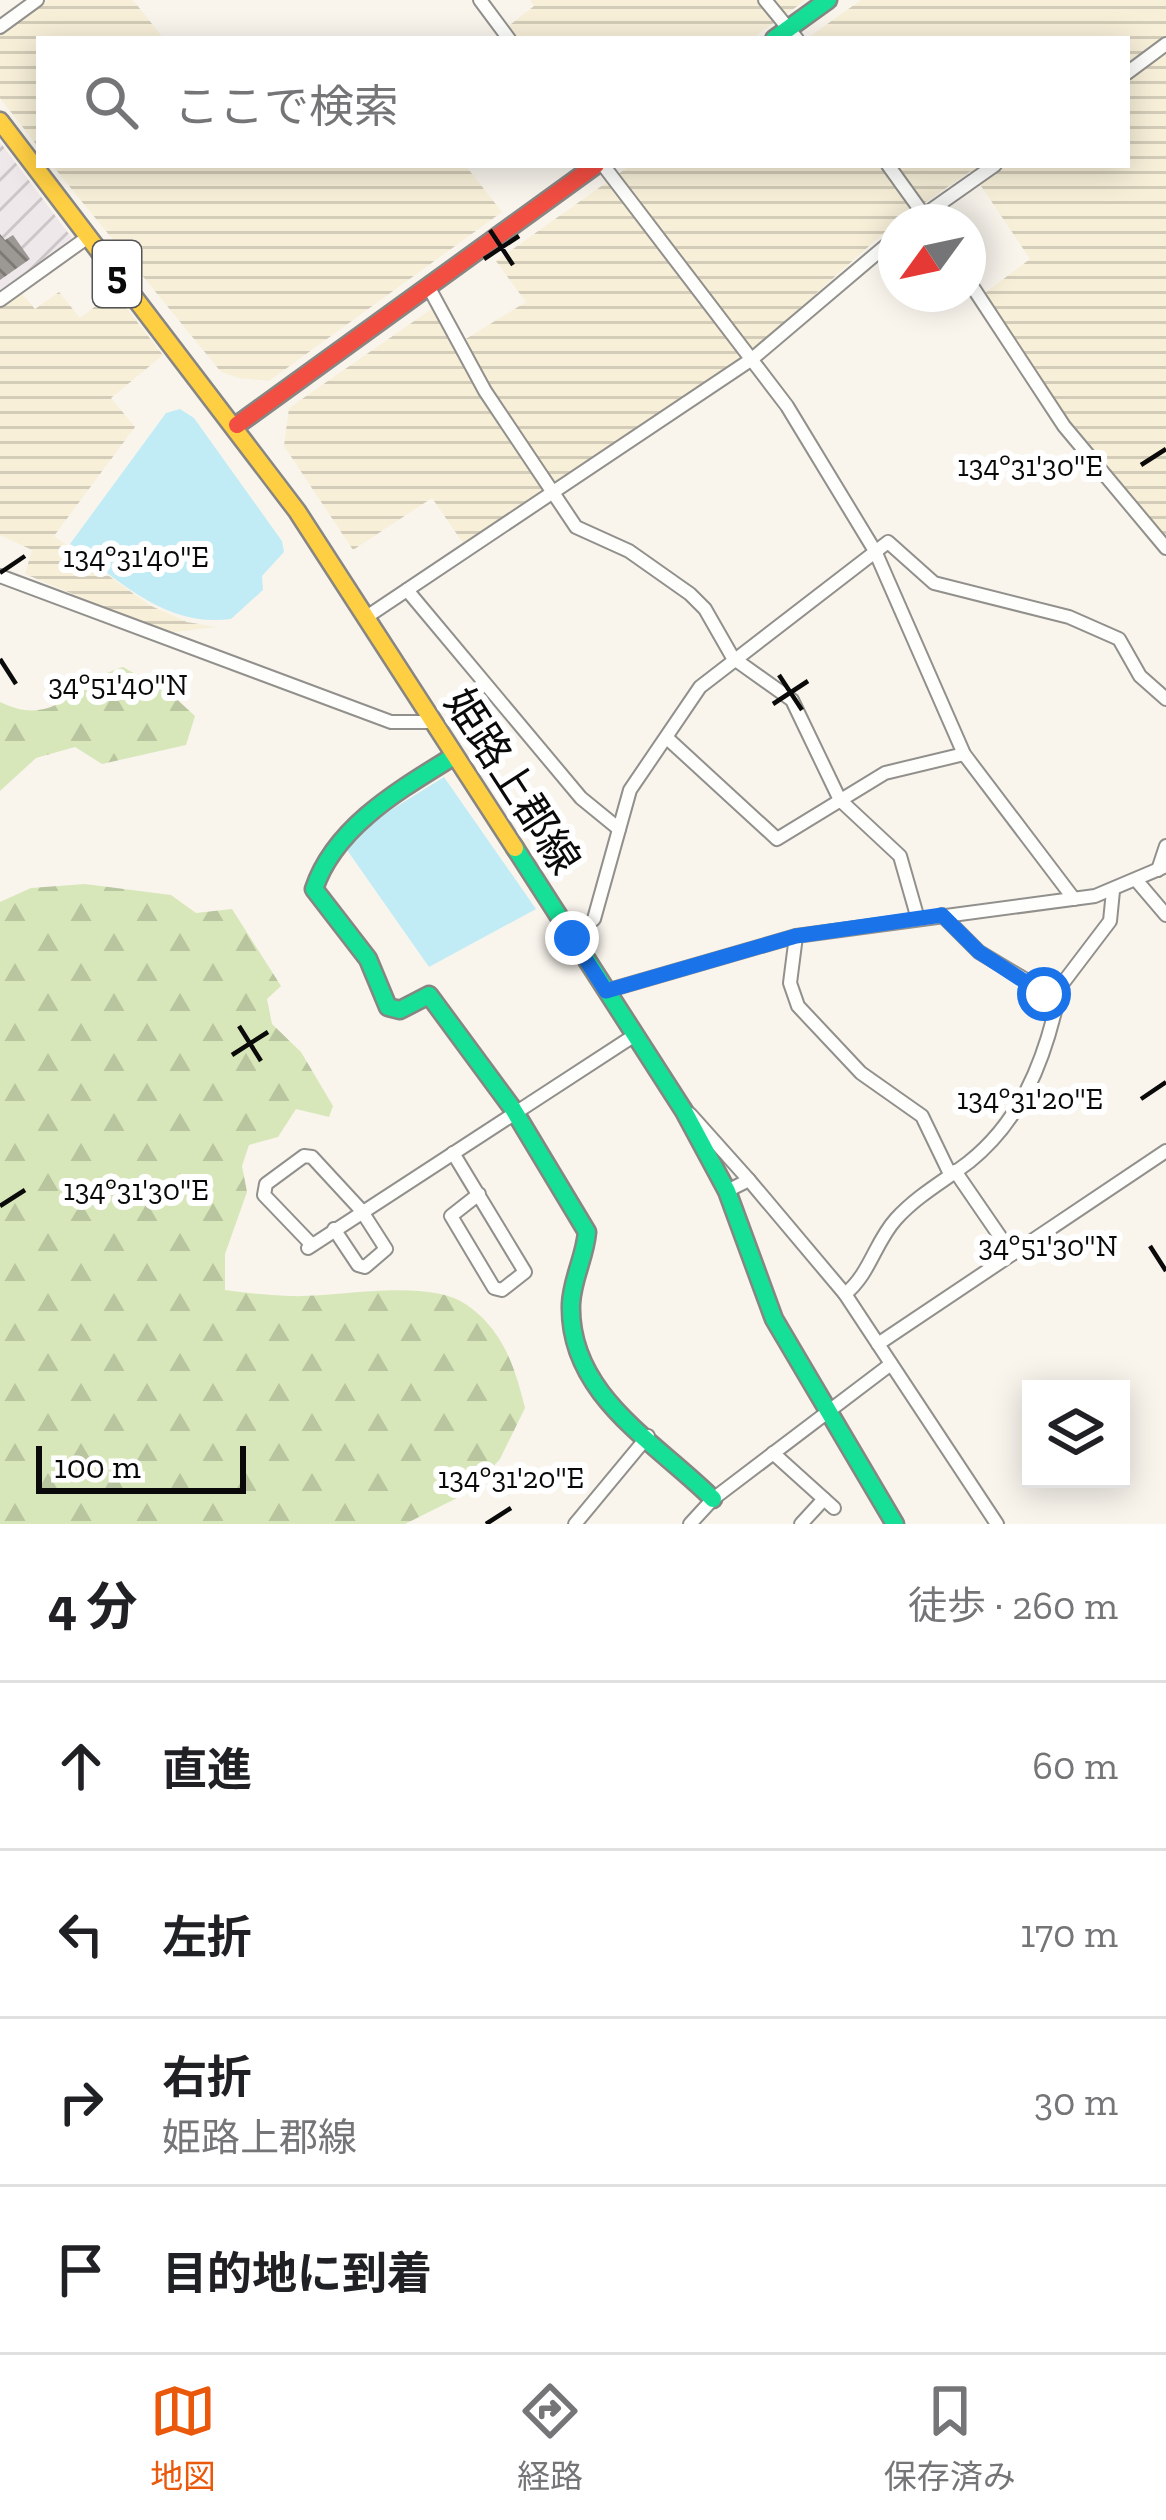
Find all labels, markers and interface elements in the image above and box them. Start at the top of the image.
search box [36,36,1130,168]
icon: search [78,69,144,135]
text: ここで検索 [174,80,399,134]
north arrow [878,204,986,312]
road number: 5 [93,241,141,307]
text: 134°31'30"E [957,448,1103,484]
text: 134°31'40"E [63,539,209,575]
text: 34°51'40"N [48,667,188,703]
street label: 姫路上郡線 [434,679,591,883]
route end [545,911,599,965]
route start [1017,967,1071,1021]
text: 134°31'20"E [957,1081,1103,1117]
text: 134°31'30"E [63,1172,209,1208]
text: 34°51'30"N [978,1228,1118,1264]
map controls [1022,1380,1130,1488]
button: layers [1022,1380,1130,1488]
scale bar [36,1440,246,1493]
text: 100 m [54,1447,141,1486]
text: 134°31'20"E [438,1460,584,1496]
text: 4 分 [48,1576,138,1637]
text: 徒歩 · 260 m [908,1582,1118,1629]
icon: ahead [48,1733,114,1799]
text: 60 m [1032,1742,1118,1789]
text: 直進 [162,1743,252,1797]
icon: left [48,1901,114,1967]
text: 170 m [1020,1910,1118,1957]
text: 左折 [162,1911,252,1965]
text: 右折 [162,2051,252,2105]
icon: right [48,2069,114,2135]
text: 30 m [1034,2078,1118,2125]
text: 姫路上郡線 [162,2114,357,2161]
icon: arrive [48,2237,114,2303]
text: 目的地に到着 [162,2247,432,2301]
tab: 地図 [150,2378,216,2498]
tab: 経路 [517,2378,583,2498]
tab: 保存済み [884,2378,1016,2498]

